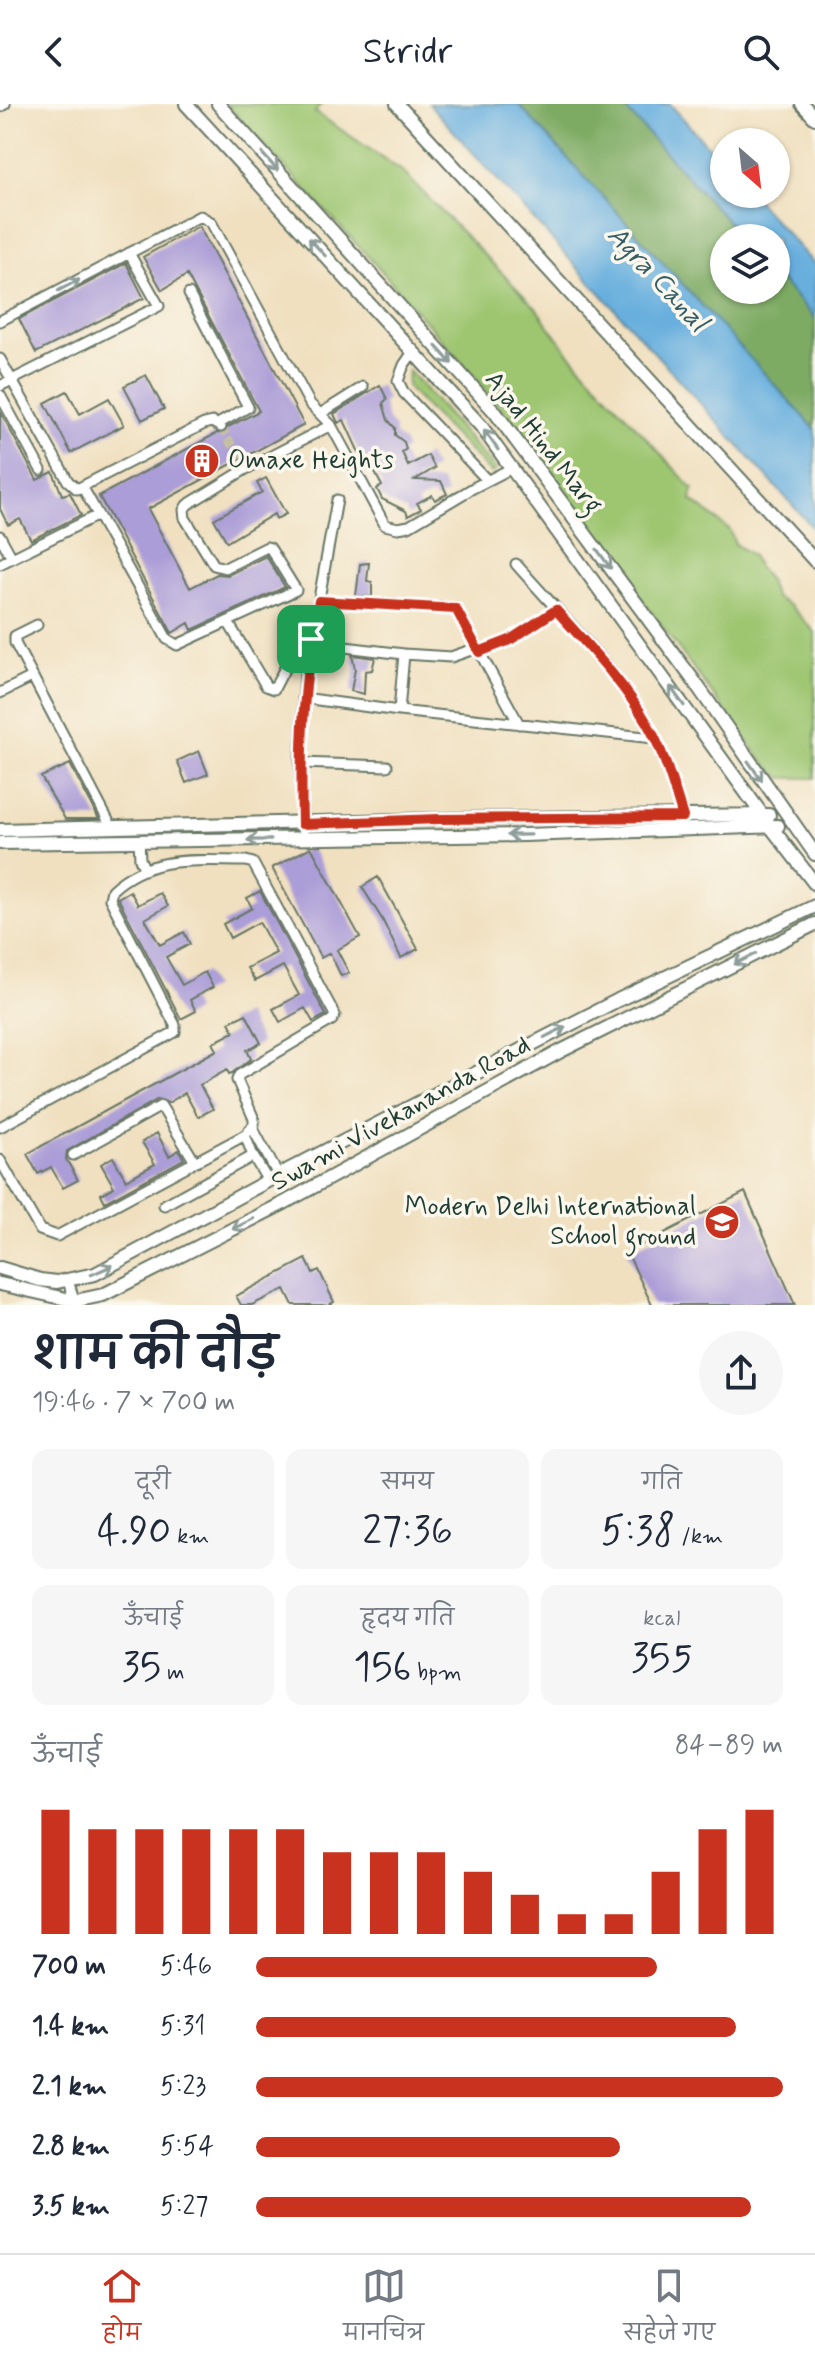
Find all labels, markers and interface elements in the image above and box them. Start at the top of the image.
text: Stridr [363,29,452,76]
icon: back [32,30,76,74]
icon: search [739,30,783,74]
north arrow [710,128,790,208]
map controls [710,128,790,304]
one-way arrow [261,151,279,171]
water label: Agra Canal [598,218,717,342]
button: layers [710,224,790,304]
one-way arrow [309,237,327,257]
one-way arrow [57,276,80,292]
one-way arrow [435,344,453,364]
street label: Ajad Hind Marg [474,364,610,523]
one-way arrow [483,430,500,451]
building icon: Omaxe Heights [183,442,221,480]
place label: Omaxe Heights [228,444,394,478]
one-way arrow [596,548,613,570]
pin [277,605,345,673]
icon: arrive [289,617,333,661]
one-way arrow [668,685,685,707]
one-way arrow [747,759,763,781]
one-way arrow [506,827,533,842]
one-way arrow [246,832,273,847]
one-way arrow [734,952,758,967]
one-way arrow [543,1024,567,1040]
street label: Swami Vivekananda Road [265,1029,537,1199]
place label: Modern Delhi International School ground [405,1190,696,1257]
school or university icon: Modern Delhi International School ground [703,1203,741,1241]
one-way arrow [232,1217,255,1232]
one-way arrow [90,1262,114,1277]
text: शाम की दौड़ [32,1327,278,1385]
button: share [699,1331,783,1415]
text: 19:46 · 7 × 700 m [32,1386,235,1420]
text: दूरी [136,1469,170,1497]
text: समय [381,1469,434,1497]
text: गति [642,1469,682,1497]
text: 4.90 [97,1506,171,1558]
text: 27:36 [362,1506,453,1558]
text: 5:38 [601,1506,675,1558]
text: km [171,1523,209,1551]
text: /km [675,1523,723,1551]
text: ऊँचाई [124,1605,183,1633]
text: हृदय गति [361,1605,454,1633]
text: kcal [643,1605,680,1633]
text: 355 [631,1633,693,1685]
text: 35 [122,1642,161,1694]
text: 156 [353,1642,411,1694]
text: m [161,1659,185,1687]
text: bpm [411,1659,462,1687]
text: 84–89 m [675,1729,783,1763]
text: ऊँचाई [32,1738,102,1772]
text: 700 m [32,1950,106,1984]
text: 5:46 [160,1950,212,1984]
text: 1.4 km [32,2010,109,2044]
text: 5:31 [160,2010,205,2044]
text: 2.1 km [32,2070,107,2104]
text: 5:23 [160,2070,206,2104]
text: 2.8 km [32,2130,110,2164]
text: 5:54 [160,2130,214,2164]
text: 3.5 km [32,2190,110,2224]
text: 5:27 [160,2190,208,2224]
tab: होम [100,2264,144,2357]
tab: मानचित्र [343,2264,424,2357]
tab: सहेजे गए [624,2264,715,2357]

